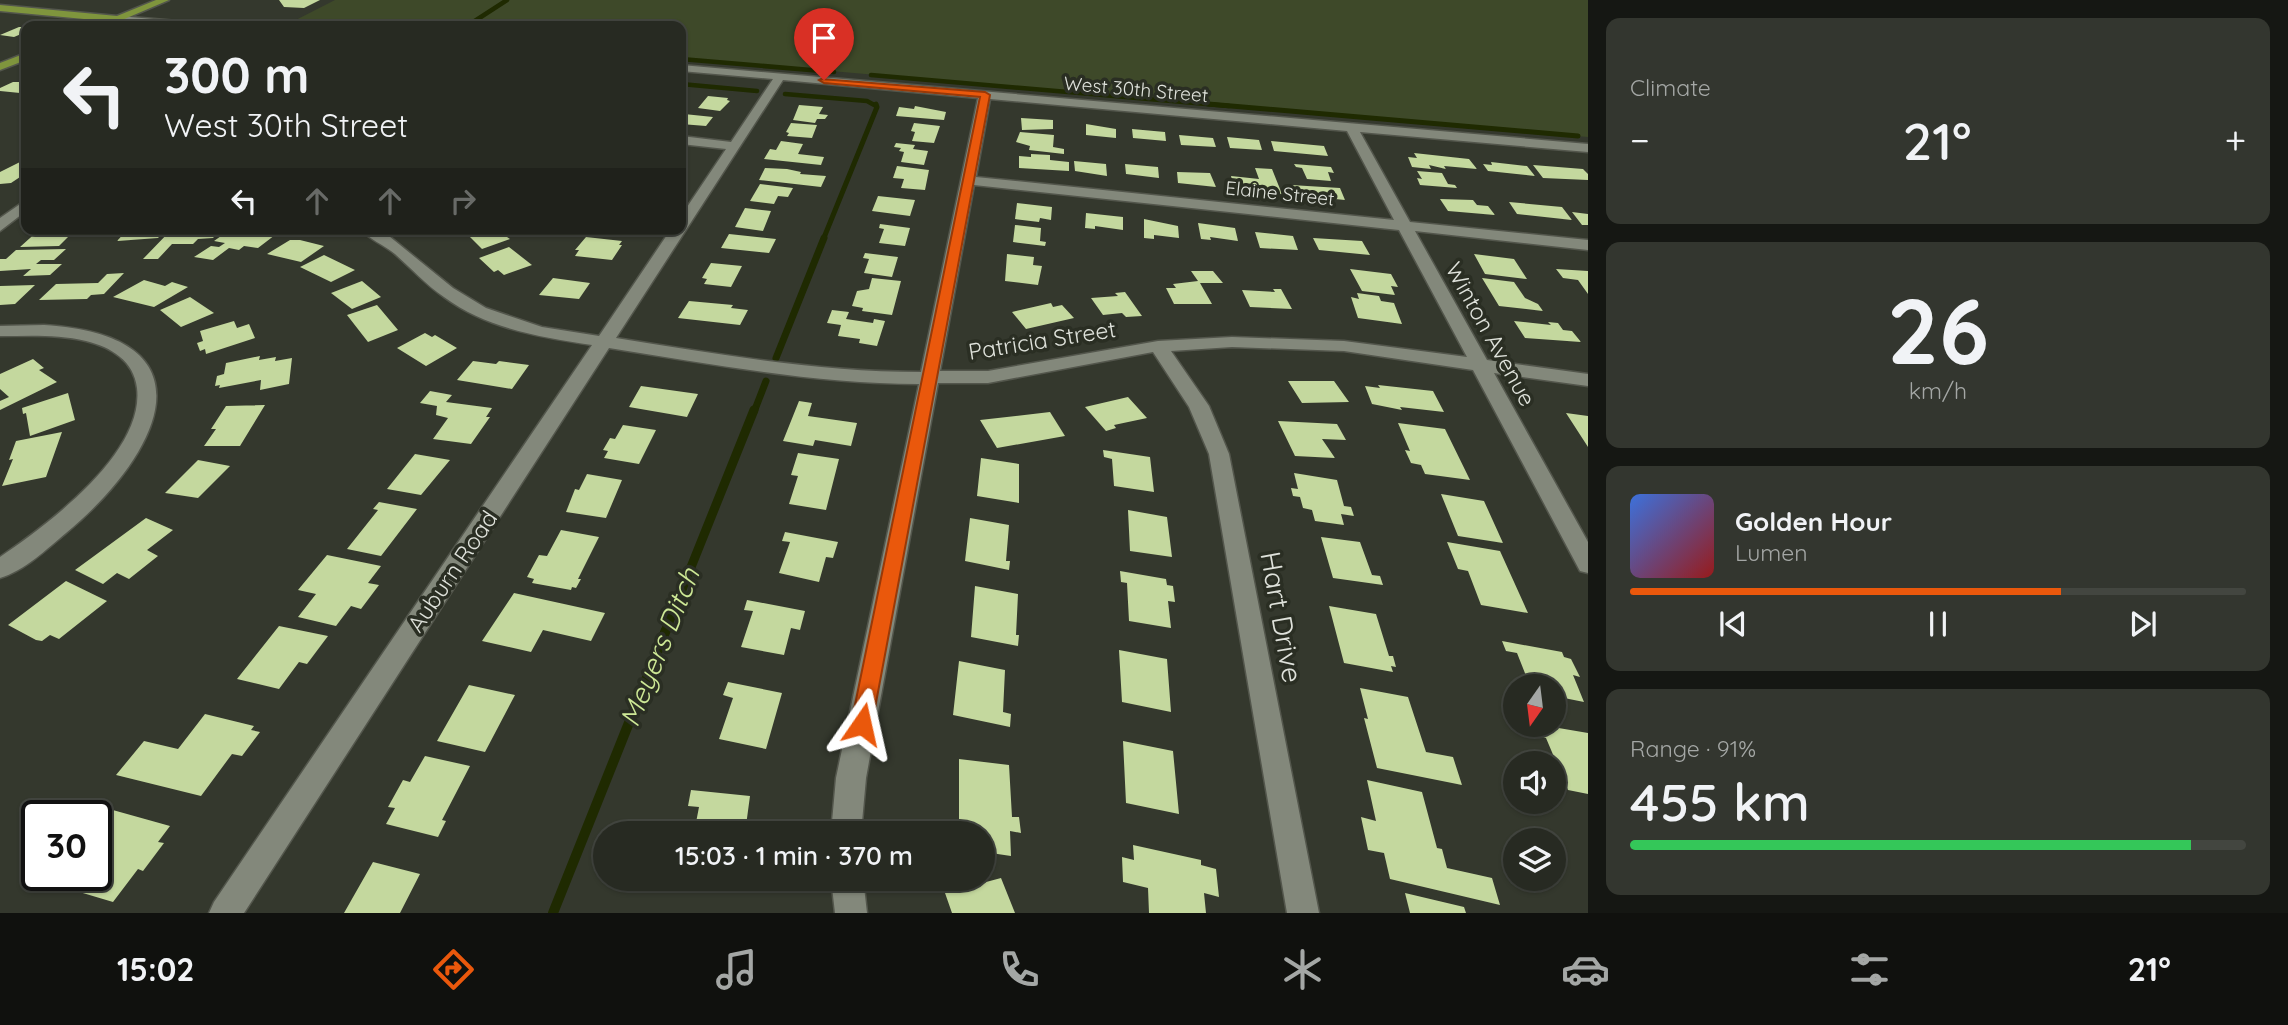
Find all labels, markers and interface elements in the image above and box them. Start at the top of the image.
pin [794,8,854,80]
icon: arrive [805,19,843,57]
text: 300 m [164,44,309,105]
icon: left [49,49,140,140]
street label: West 30th Street [1063,71,1209,107]
text: Climate [1630,73,1711,102]
text: West 30th Street [164,105,408,145]
text: 21° [1903,108,1971,173]
text: − [1630,116,1650,164]
text: + [2225,116,2246,164]
street label: Elaine Street [1224,175,1336,211]
icon: left [225,182,263,220]
icon: ahead [298,182,336,220]
icon: ahead [371,182,409,220]
icon: right [444,182,482,220]
street label: Winton Avenue [1439,257,1543,411]
text: 26 [1887,273,1989,387]
street label: Patricia Street [966,314,1118,366]
text: km/h [1909,376,1967,405]
street label: Auburn Road [401,505,503,637]
text: Golden Hour [1735,505,1892,538]
text: Lumen [1735,538,1808,567]
street label: Hart Drive [1253,549,1311,685]
water label: Meyers Ditch [611,562,707,731]
icon: previous [1714,605,1752,643]
icon: pause [1919,605,1957,643]
icon: next [2124,605,2162,643]
north arrow [1503,674,1566,737]
map controls [1503,674,1566,891]
position arrow [825,687,899,761]
text: Range · 91% [1630,734,1756,763]
button: sound [1503,751,1566,814]
text: 455 km [1630,769,1810,834]
speed limit sign: 30 [21,800,112,891]
button: layers [1503,828,1566,891]
text: 15:03 · 1 min · 370 m [675,839,913,872]
icon: directions [429,945,478,994]
icon: music [712,945,761,994]
icon: phone [995,945,1044,994]
icon: climate [1278,945,1327,994]
icon: car [1561,945,1610,994]
icon: filters [1845,945,1894,994]
text: 15:02 [117,949,195,989]
text: 21° [2128,949,2171,989]

